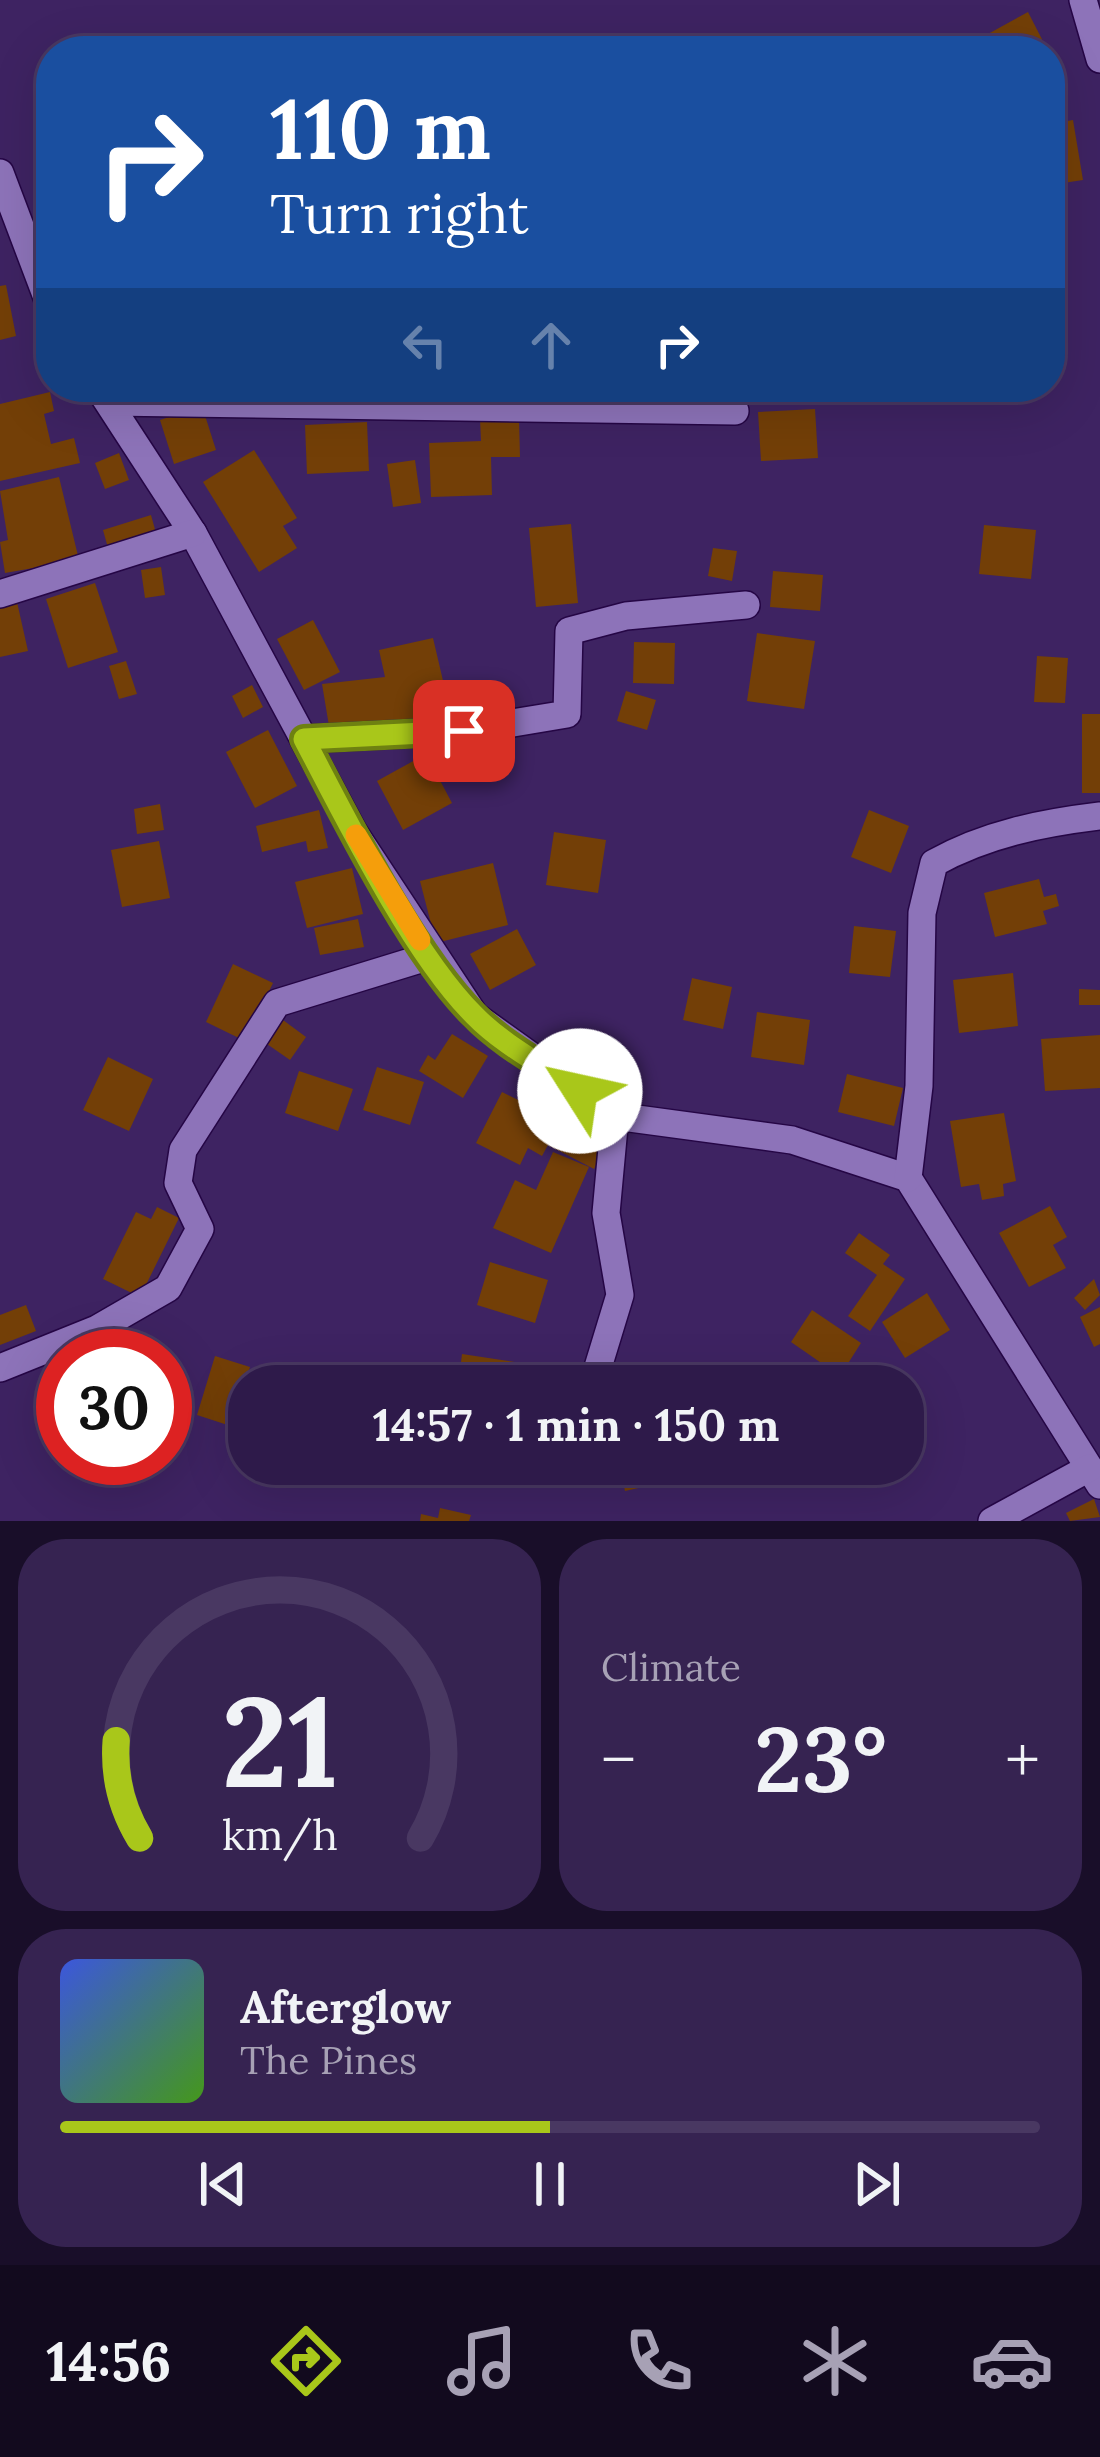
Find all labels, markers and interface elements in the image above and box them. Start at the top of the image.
text: 110 m [270,74,491,182]
icon: right [72,84,228,240]
text: Turn right [270,179,529,248]
icon: left [392,312,458,378]
icon: ahead [518,312,584,378]
icon: right [644,312,710,378]
pin [413,680,515,782]
icon: arrive [431,698,497,764]
position arrow [517,1028,643,1154]
speed limit sign: 30 [36,1329,192,1485]
text: 14:57 · 1 min · 150 m [373,1396,779,1453]
text: Climate [601,1642,741,1692]
text: 21 [221,1661,338,1821]
text: 23° [754,1701,887,1817]
text: − [601,1717,636,1801]
text: + [1005,1717,1040,1801]
text: km/h [222,1807,337,1862]
text: Afterglow [240,1978,451,2035]
text: The Pines [240,2035,417,2085]
icon: previous [190,2151,256,2217]
icon: pause [517,2151,583,2217]
icon: next [844,2151,910,2217]
icon: directions [264,2319,348,2403]
icon: music [440,2319,524,2403]
icon: phone [617,2319,701,2403]
icon: climate [793,2319,877,2403]
icon: car [970,2319,1054,2403]
text: 14:56 [46,2327,171,2396]

